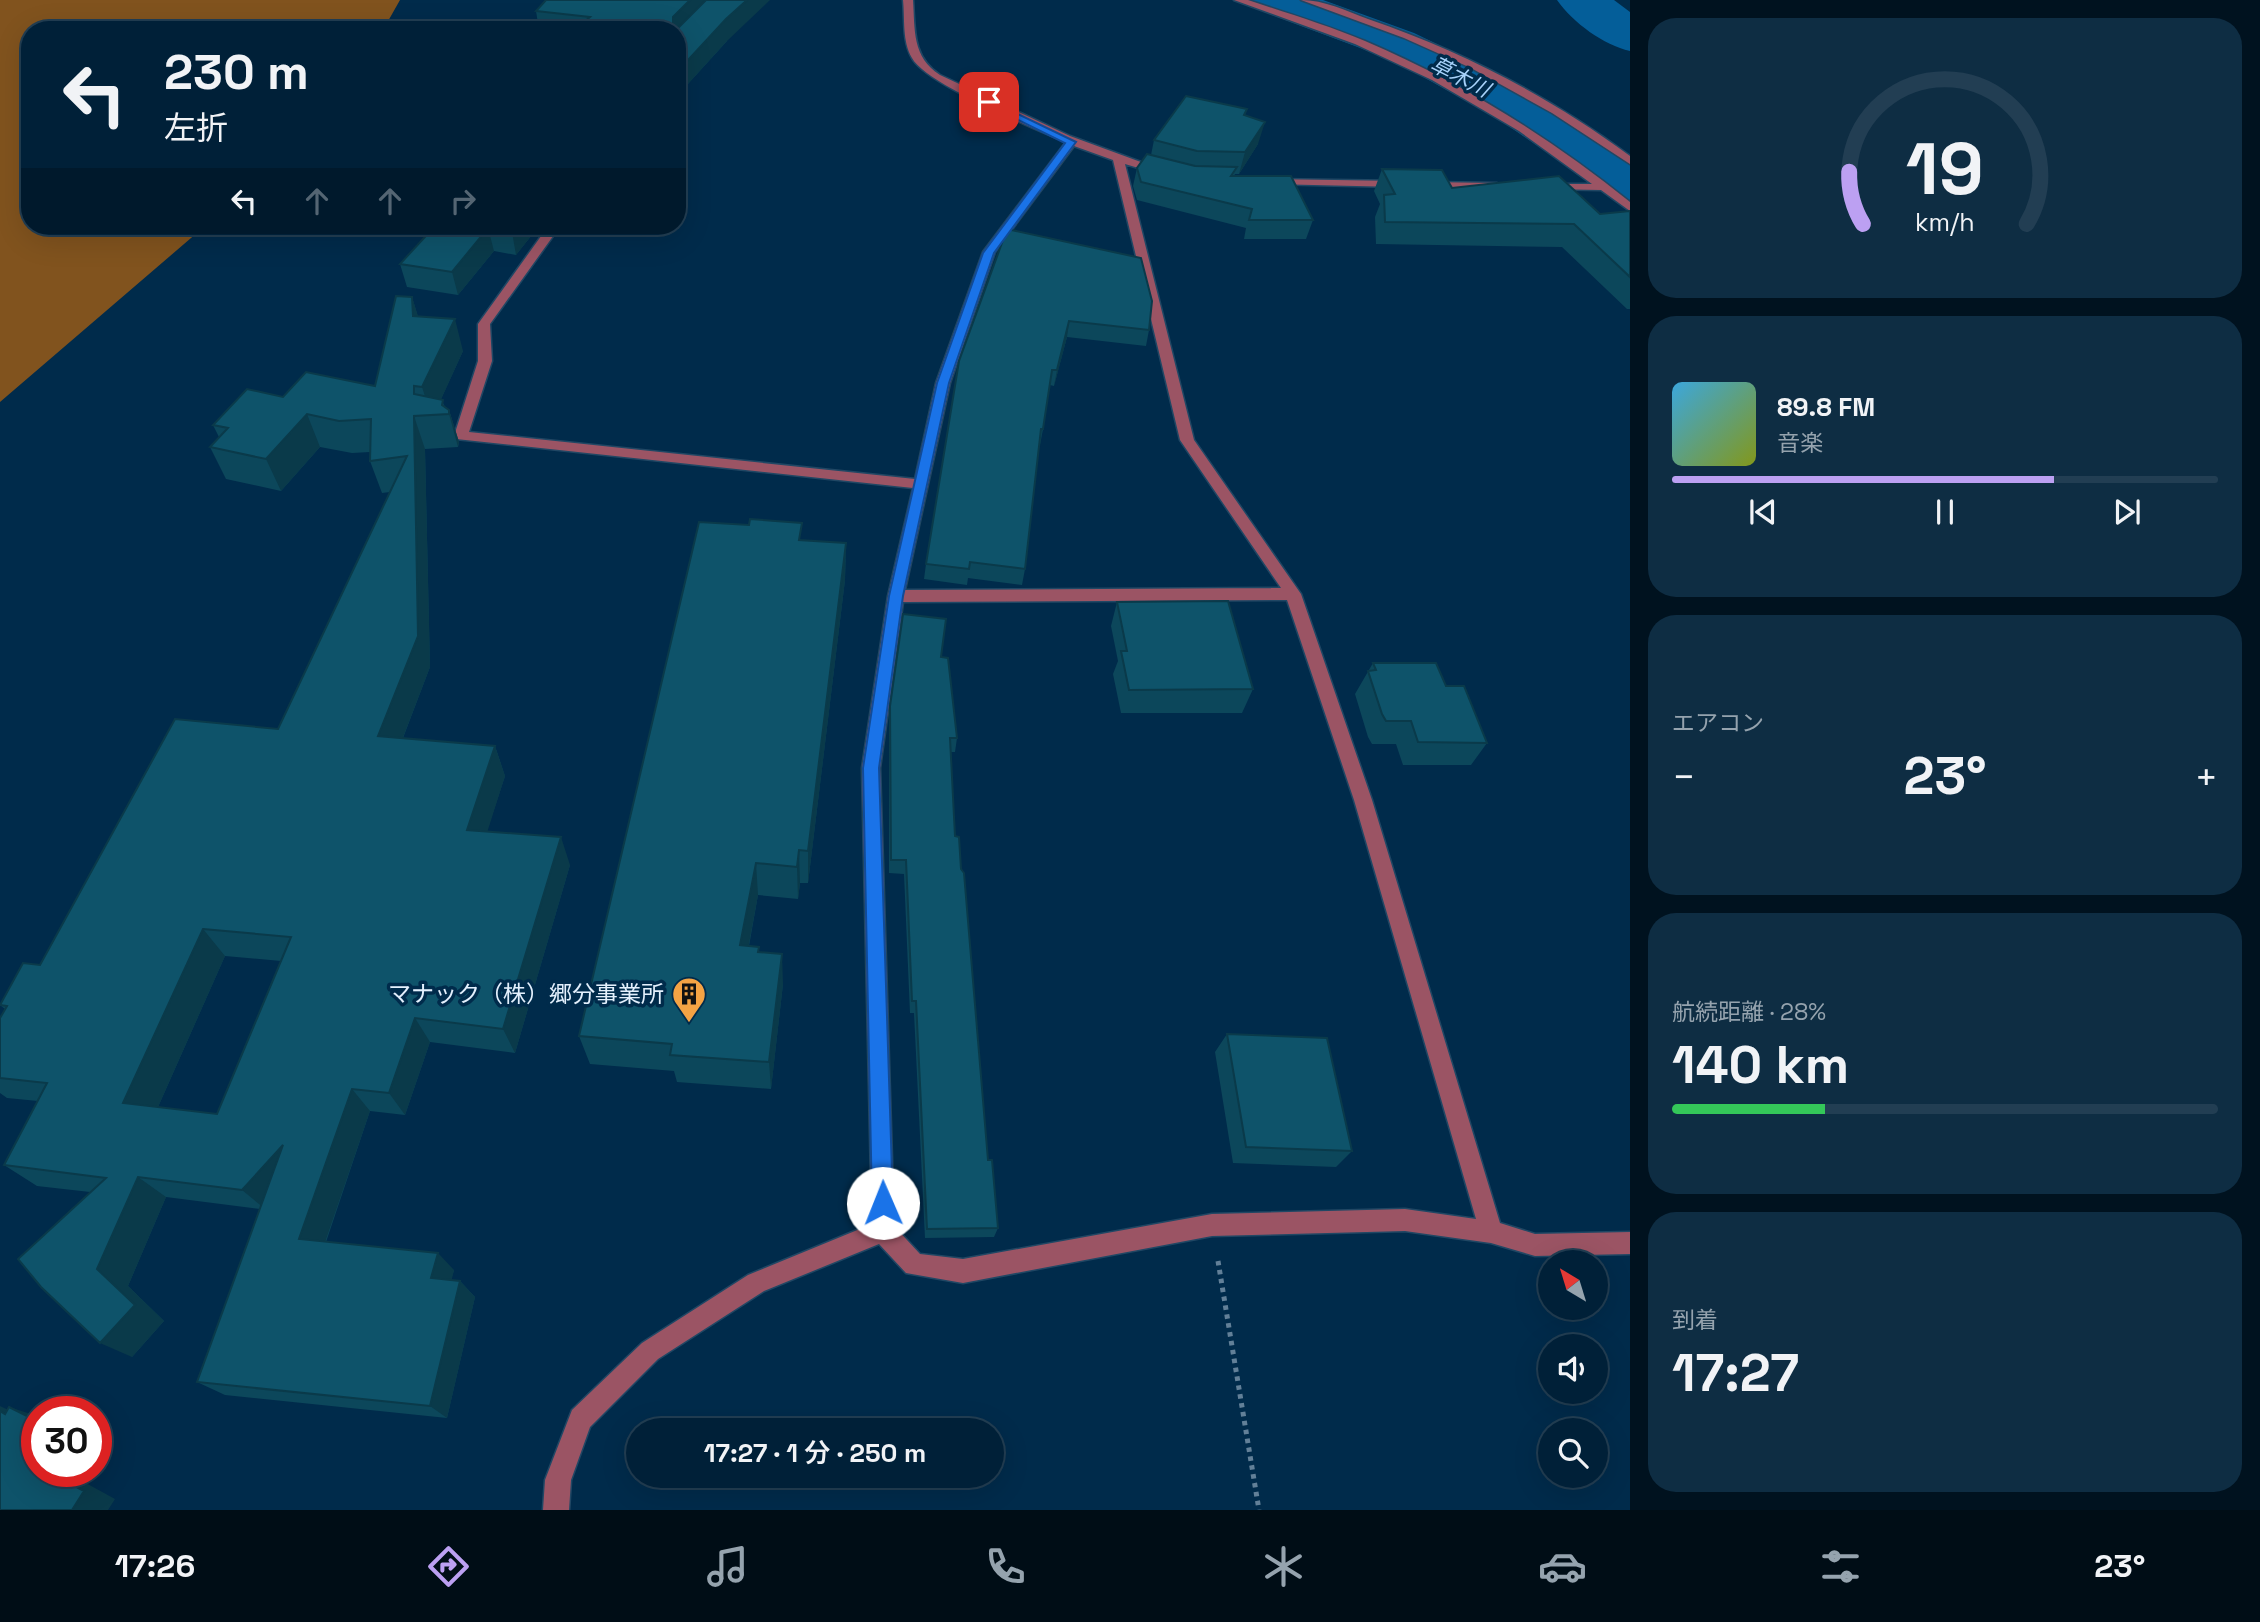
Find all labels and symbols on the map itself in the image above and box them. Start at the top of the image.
water label: 草木川 [1426,50,1496,104]
pin [959,72,1019,132]
building icon: マナック（株）郷分事業所 [670,975,708,1024]
place label: マナック（株）郷分事業所 [388,979,664,1009]
position arrow [846,1166,920,1240]
north arrow [1538,1250,1608,1320]
speed limit sign: 30 [21,1396,112,1487]

